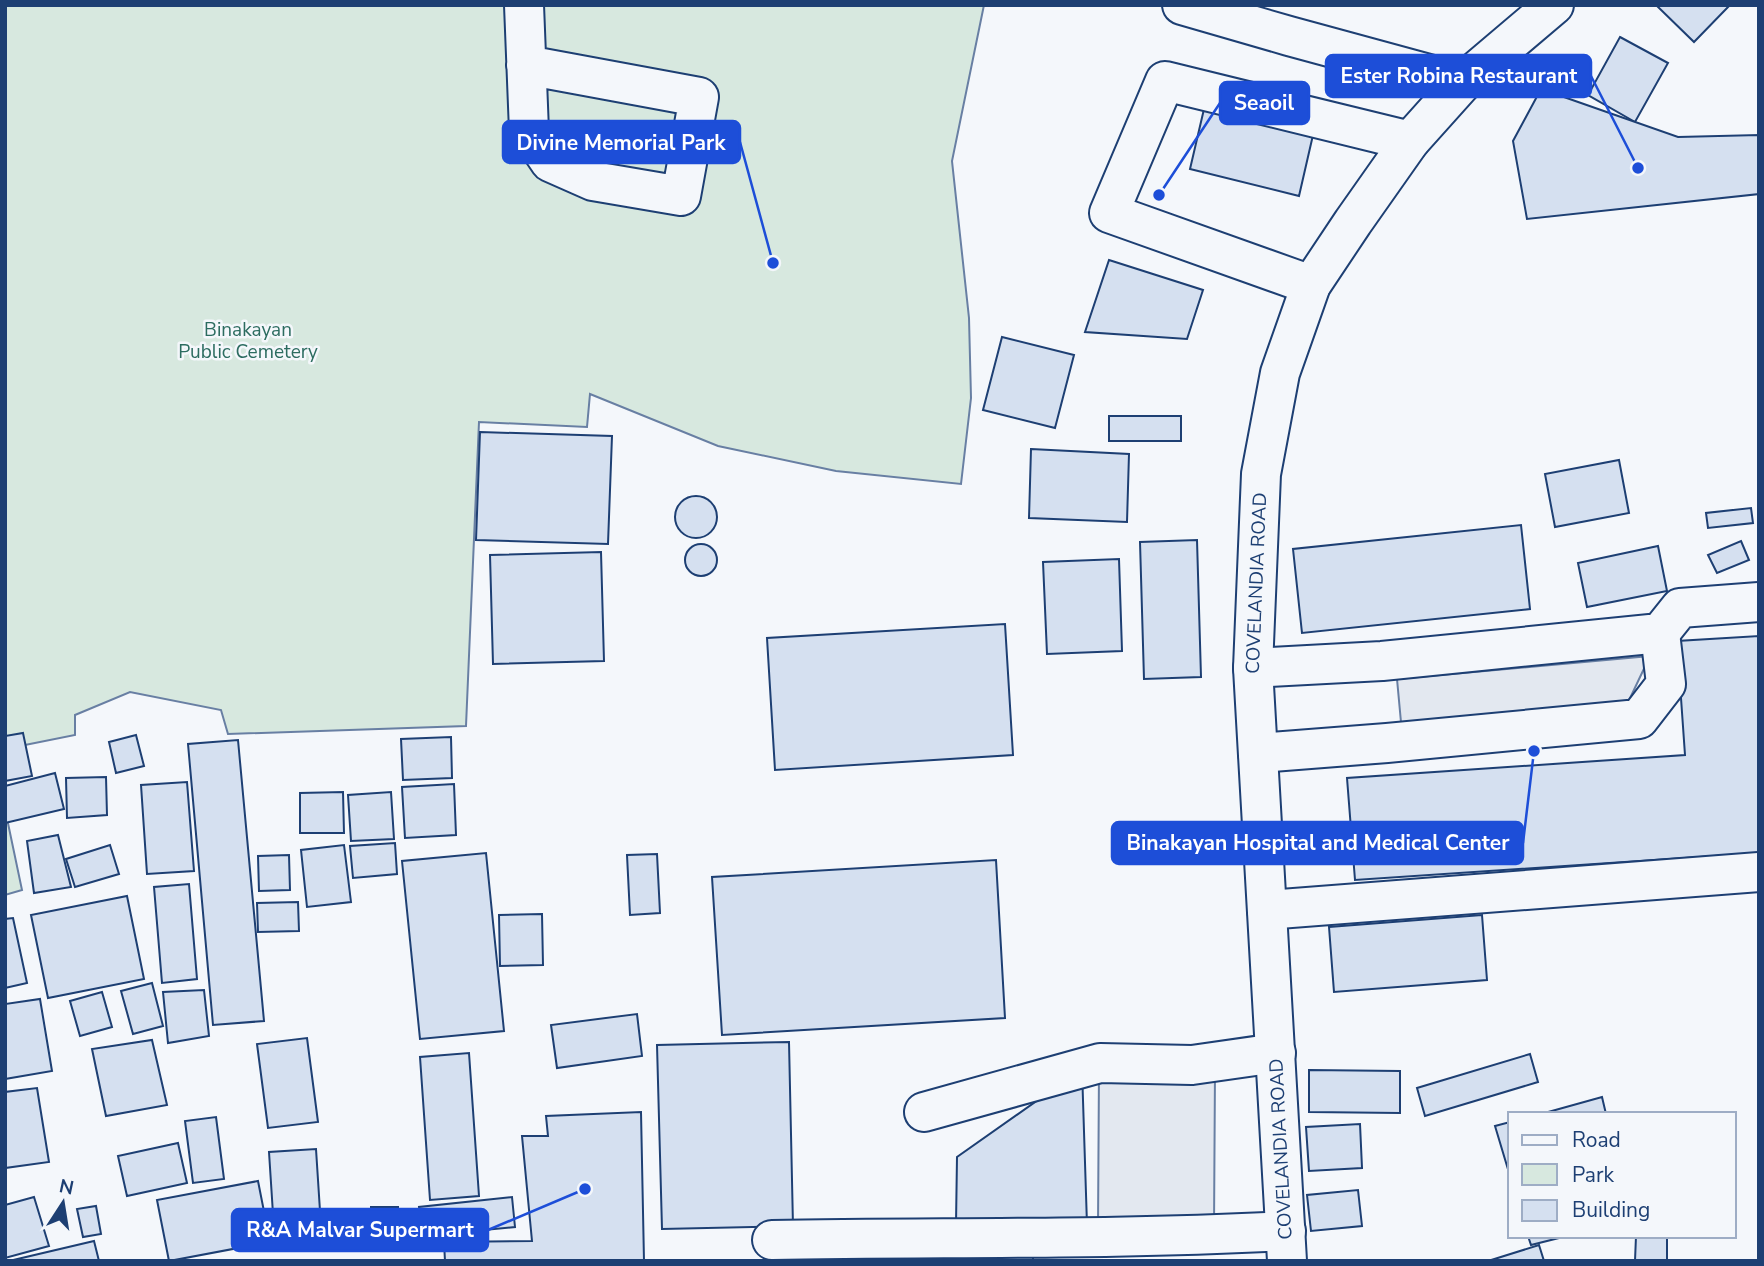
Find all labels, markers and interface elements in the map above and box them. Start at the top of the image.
callout: Ester Robina Restaurant [1326,55,1591,97]
text: Ester Robina Restaurant [1341,62,1578,90]
callout: Seaoil [1220,82,1309,124]
text: Seaoil [1234,89,1294,117]
callout: Divine Memorial Park [503,121,740,163]
text: Divine Memorial Park [517,129,726,157]
park label: Binakayan Public Cemetery [178,317,318,365]
street label: COVELANDIA ROAD [1240,492,1273,674]
callout: Binakayan Hospital and Medical Center [1112,822,1523,864]
text: Binakayan Hospital and Medical Center [1127,829,1510,857]
street label: COVELANDIA ROAD [1263,1058,1299,1240]
legend [1508,1112,1736,1238]
text: Road [1572,1126,1621,1154]
text: Park [1572,1161,1614,1189]
north arrow [28,1168,98,1238]
text: N [57,1173,76,1202]
text: Building [1572,1196,1650,1224]
callout: R&A Malvar Supermart [232,1209,488,1251]
text: R&A Malvar Supermart [246,1216,475,1244]

